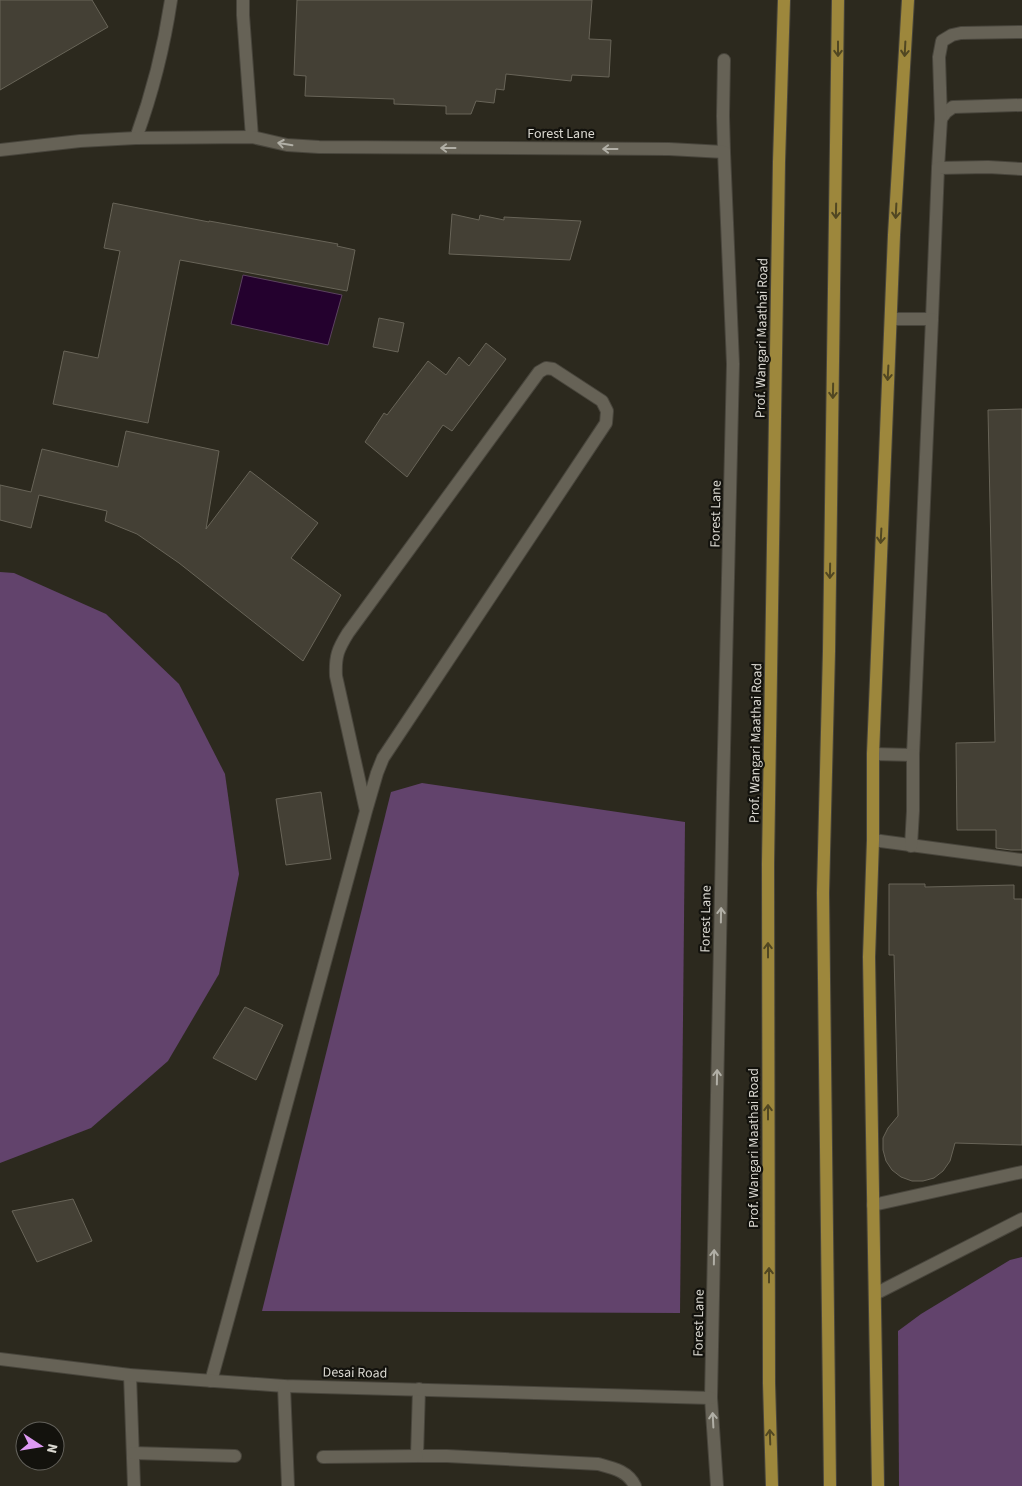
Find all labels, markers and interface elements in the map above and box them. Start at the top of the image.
one-way arrow [833,40,843,56]
one-way arrow [900,40,909,56]
street label: Forest Lane [527,124,595,144]
one-way arrow [278,139,294,149]
one-way arrow [440,143,456,152]
one-way arrow [603,144,619,154]
one-way arrow [831,202,841,219]
one-way arrow [891,203,900,219]
street label: Prof. Wangari Maathai Road [751,258,773,418]
one-way arrow [884,365,893,381]
one-way arrow [828,383,837,399]
street label: Forest Lane [705,480,727,548]
one-way arrow [876,527,886,543]
one-way arrow [825,562,835,579]
street label: Prof. Wangari Maathai Road [745,663,767,823]
street label: Forest Lane [695,885,717,953]
one-way arrow [716,907,725,923]
one-way arrow [763,942,773,958]
street label: Prof. Wangari Maathai Road [744,1068,764,1228]
one-way arrow [713,1070,722,1086]
one-way arrow [763,1105,773,1121]
one-way arrow [709,1250,719,1266]
one-way arrow [764,1267,774,1284]
street label: Forest Lane [688,1289,710,1357]
street label: Desai Road [322,1362,388,1384]
one-way arrow [708,1412,717,1428]
north arrow [15,1421,65,1471]
one-way arrow [766,1430,775,1446]
text: N [41,1442,62,1455]

